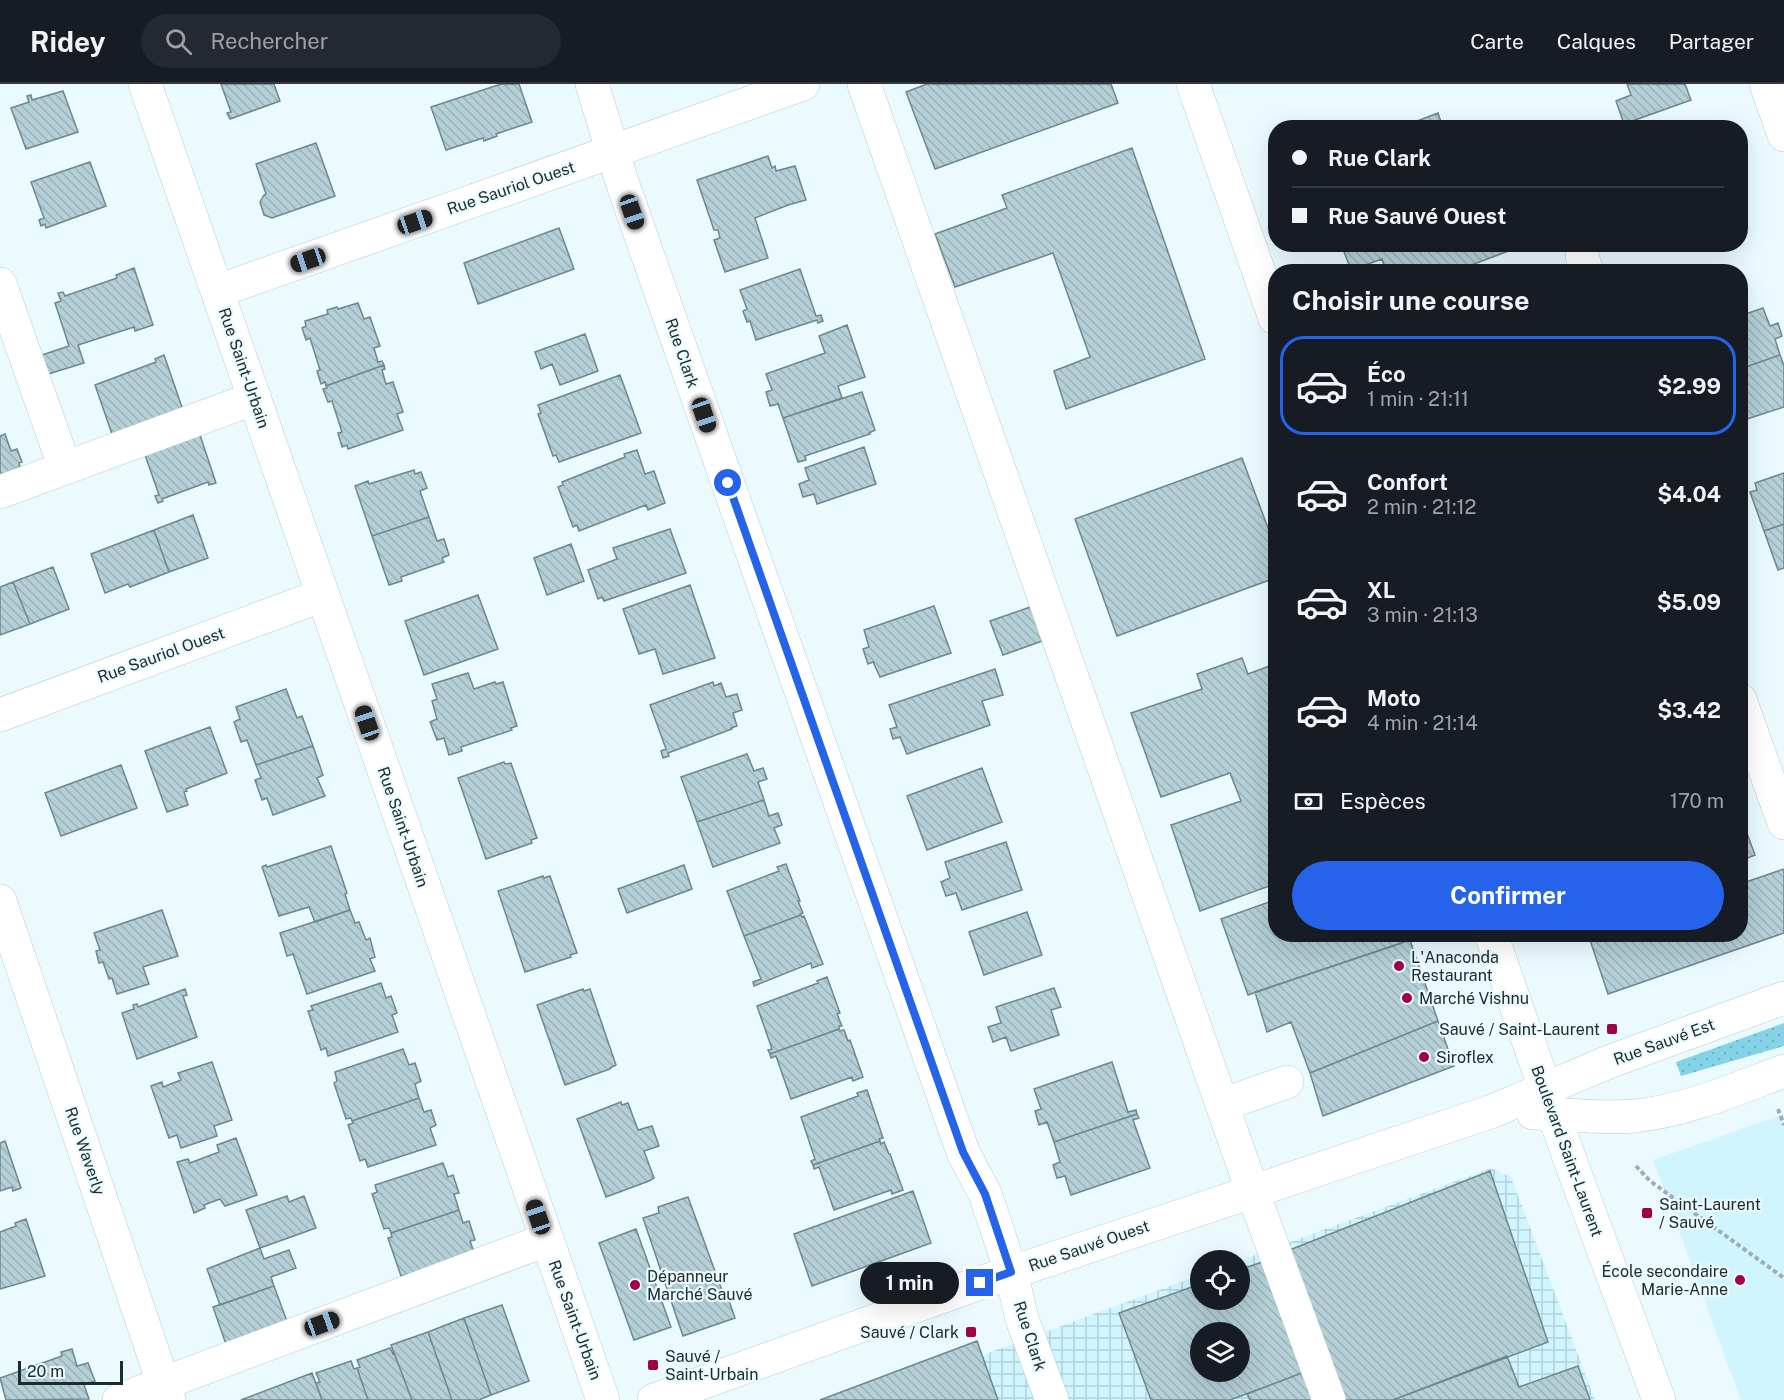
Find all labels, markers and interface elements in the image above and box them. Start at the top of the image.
search box [141,14,561,68]
text: Ridey [30,25,105,58]
icon: search [162,25,195,58]
text: Rechercher [210,28,328,54]
text: Carte [1470,29,1524,54]
text: Calques [1557,29,1636,54]
text: Partager [1669,29,1754,54]
text: Rue Clark [1328,145,1431,171]
street label: Rue Sauriol Ouest [445,157,577,219]
car [618,192,646,232]
text: Rue Sauvé Ouest [1328,203,1506,229]
car [395,208,435,236]
car [288,246,328,274]
text: Choisir une course [1292,284,1530,316]
street label: Rue Saint-Urbain [214,305,274,431]
street label: Rue Clark [661,316,703,390]
icon: car [1295,359,1349,413]
text: Éco [1367,361,1406,387]
text: $2.99 [1657,373,1721,399]
text: 1 min · 21:11 [1367,387,1469,411]
car [690,395,718,435]
icon: car [1295,467,1349,521]
route start [714,469,741,496]
text: Confort [1367,469,1448,495]
text: $4.04 [1657,481,1721,507]
text: 2 min · 21:12 [1367,495,1477,519]
icon: car [1295,575,1349,629]
text: XL [1367,577,1395,603]
text: $5.09 [1657,589,1721,615]
text: 3 min · 21:13 [1367,603,1478,627]
street label: Rue Sauriol Ouest [95,623,227,687]
icon: car [1295,683,1349,737]
text: Moto [1367,685,1421,711]
text: $3.42 [1657,697,1721,723]
car [353,703,381,743]
text: 4 min · 21:14 [1367,711,1478,735]
street label: Rue Saint-Urbain [373,764,433,890]
icon: cash [1292,785,1325,818]
text: Espèces [1340,788,1426,814]
text: 170 m [1670,789,1724,813]
button: Confirmer [1292,861,1724,930]
place label: L'Anaconda Restaurant [1411,948,1499,985]
marker: L'Anaconda Restaurant [1392,959,1406,973]
place label: Marché Vishnu [1419,989,1529,1008]
marker: Marché Vishnu [1400,991,1414,1005]
street label: Rue Sauvé Est [1611,1015,1717,1069]
place label: Sauvé / Saint-Laurent [1439,1020,1600,1039]
marker: Sauvé / Saint-Laurent [1605,1022,1619,1036]
place label: Siroflex [1436,1048,1494,1067]
marker: Siroflex [1417,1050,1431,1064]
street label: Boulevard Saint-Laurent [1527,1063,1607,1239]
street label: Rue Waverly [61,1104,109,1198]
place label: Saint-Laurent / Sauvé [1659,1195,1761,1232]
car [524,1197,552,1237]
marker: Saint-Laurent / Sauvé [1640,1206,1654,1220]
street label: Rue Sauvé Ouest [1026,1216,1152,1276]
map controls [1190,1250,1250,1382]
button: locate [1190,1250,1250,1310]
street label: Rue Saint-Urbain [544,1257,606,1383]
place label: École secondaire Marie-Anne [1601,1261,1728,1299]
callout: 1 min [860,1262,959,1304]
place label: Dépanneur Marché Sauvé [647,1267,753,1304]
route end [966,1269,993,1296]
text: 1 min [885,1271,934,1295]
marker: École secondaire Marie-Anne [1733,1273,1747,1287]
marker: Dépanneur Marché Sauvé [628,1278,642,1292]
street label: Rue Clark [1010,1298,1050,1374]
car [302,1309,342,1339]
button: layers [1190,1322,1250,1382]
place label: Sauvé / Clark [860,1323,959,1342]
marker: Sauvé / Clark [964,1325,978,1339]
place label: Sauvé / Saint-Urbain [665,1347,758,1384]
scale bar [18,1358,123,1386]
marker: Sauvé / Saint-Urbain [646,1358,660,1372]
text: 20 m [27,1362,64,1381]

